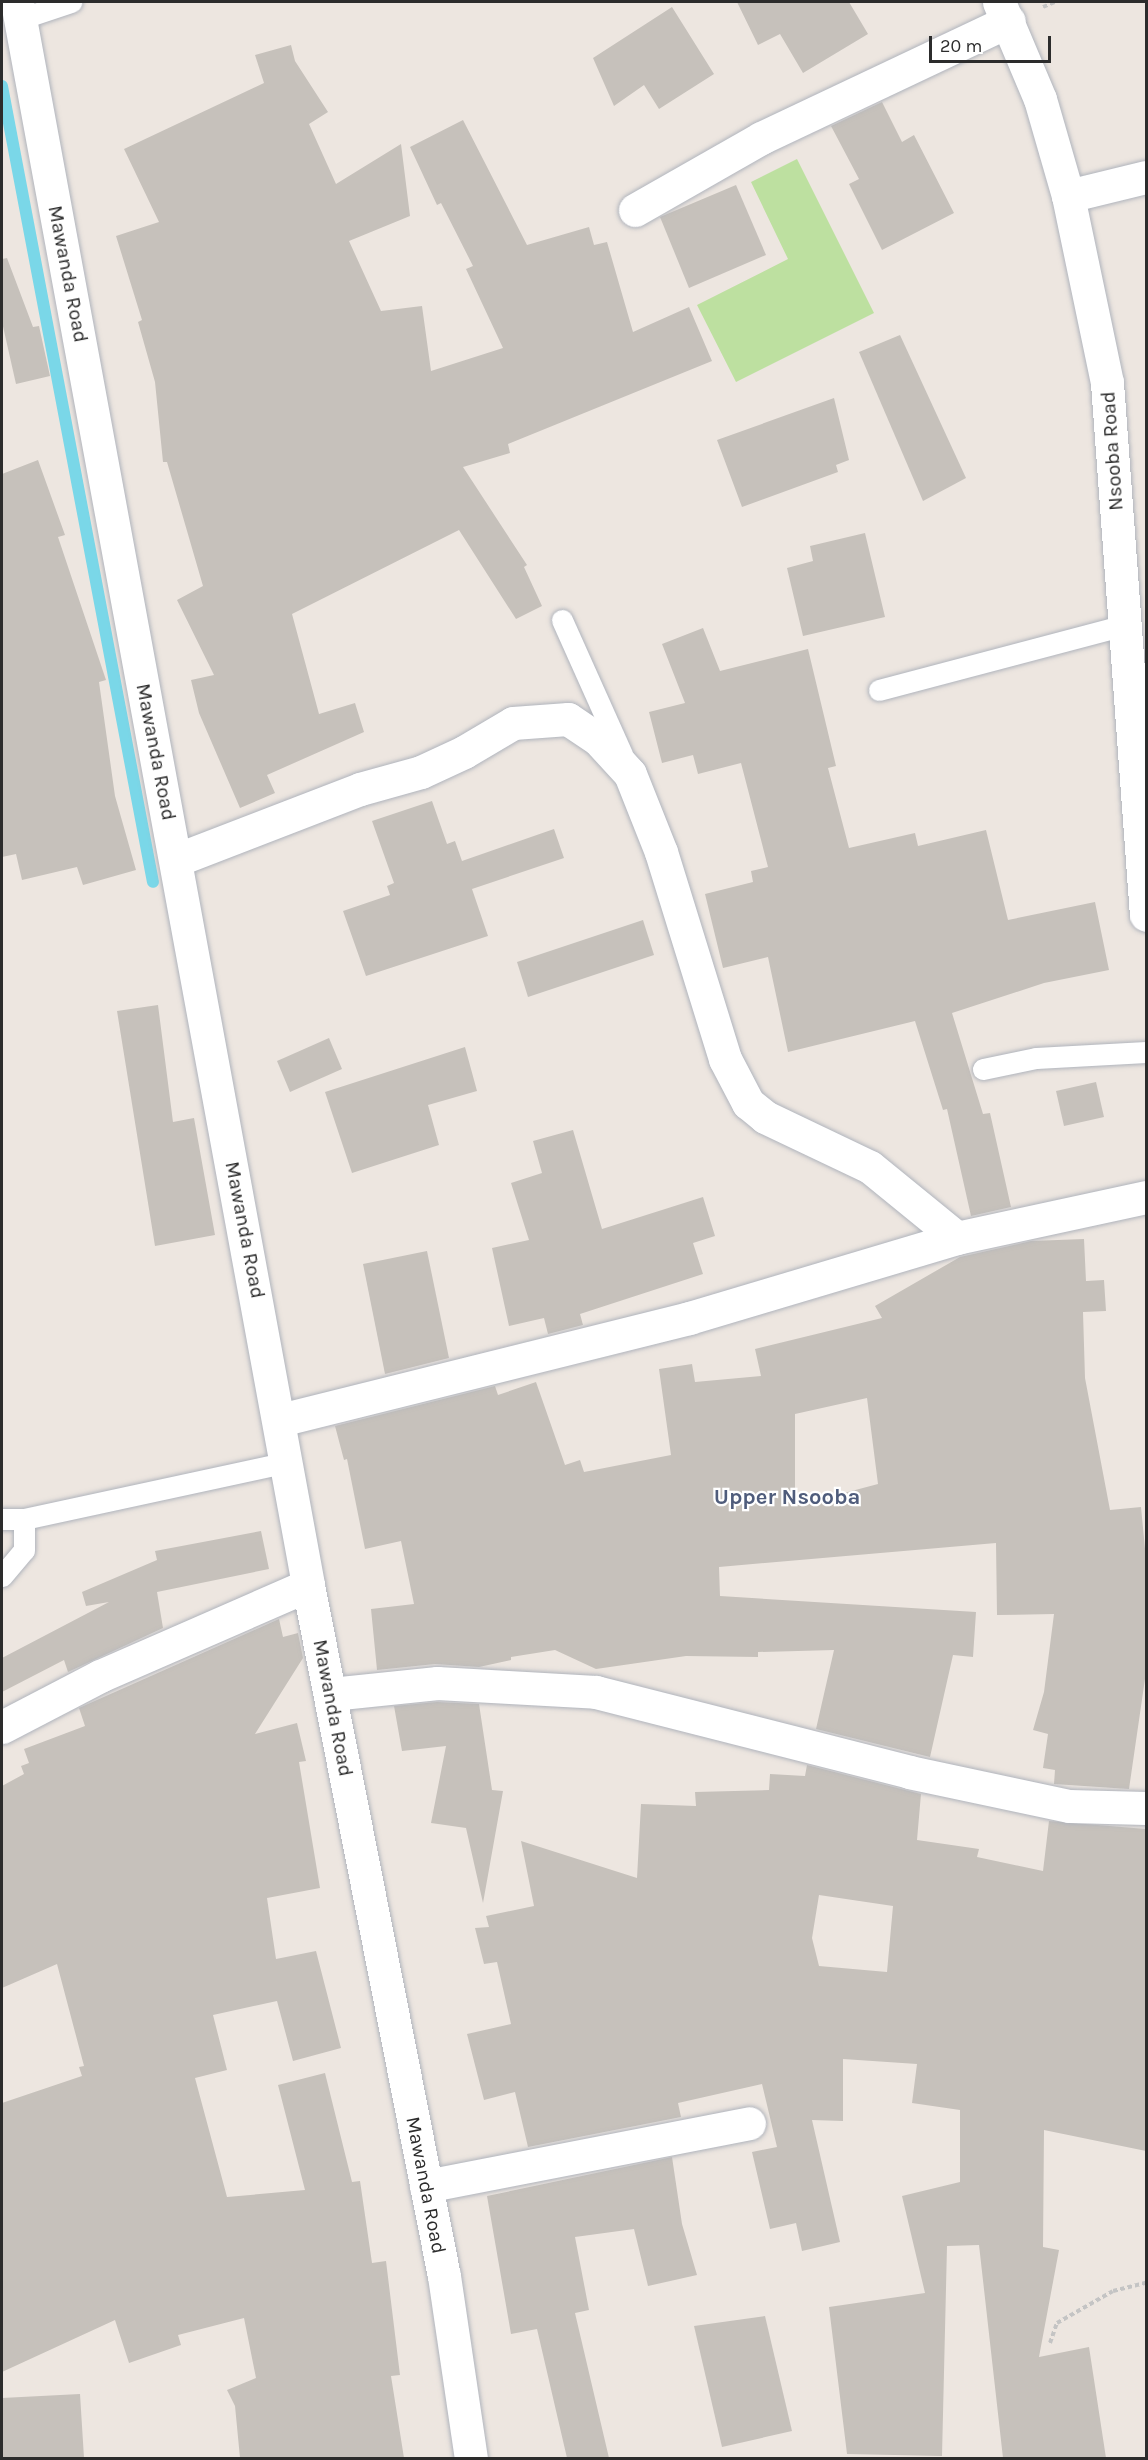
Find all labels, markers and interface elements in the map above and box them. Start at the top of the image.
scale bar [932,24,1054,62]
text: 20 m [940,35,982,57]
street label: Mawanda Road [43,203,93,345]
street label: Nsooba Road [1096,390,1128,512]
street label: Mawanda Road [131,681,181,823]
street label: Mawanda Road [220,1159,270,1301]
district label: Upper Nsooba [714,1485,860,1511]
street label: Mawanda Road [308,1637,358,1779]
street label: Mawanda Road [401,2114,451,2256]

